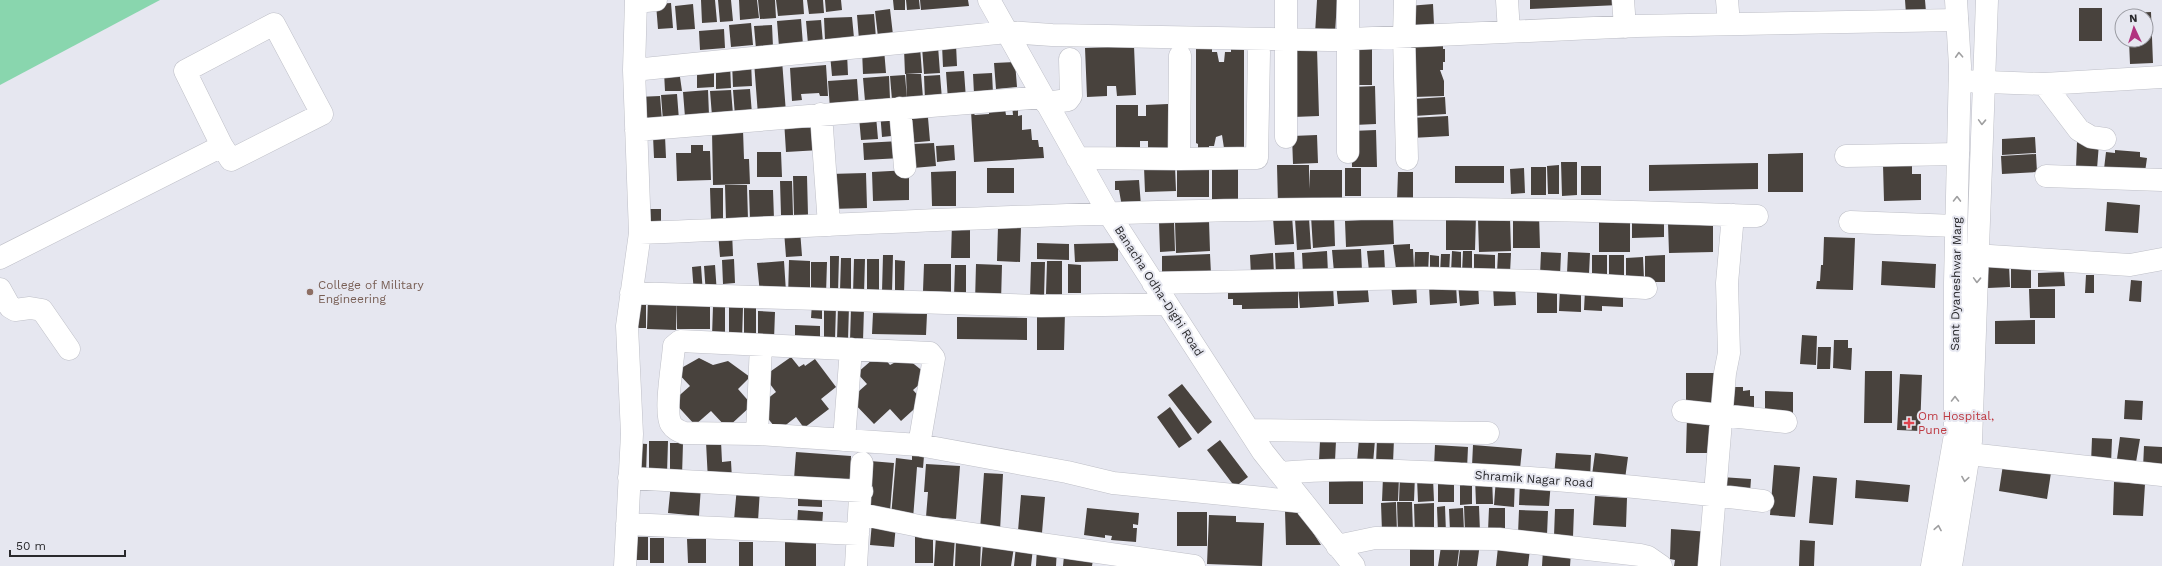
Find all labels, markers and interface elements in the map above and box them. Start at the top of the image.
north arrow [2114,8,2154,48]
text: N [2129,12,2138,25]
one-way arrow [1955,52,1964,58]
one-way arrow [1978,119,1986,125]
one-way arrow [1953,196,1961,202]
street label: Sant Dyaneshwar Marg [1948,216,1964,351]
street label: Banacha Odha-Dighi Road [1112,223,1206,359]
one-way arrow [1973,277,1981,283]
place label: College of Military Engineering [318,278,425,306]
marker: College of Military Engineering [305,287,315,297]
one-way arrow [1951,396,1959,402]
place label: Om Hospital, Pune [1918,409,1994,437]
marker: Om Hospital, Pune [1903,417,1915,429]
street label: Shramik Nagar Road [1474,468,1594,490]
one-way arrow [1961,476,1970,482]
one-way arrow [1934,524,1942,531]
scale bar [10,532,125,558]
text: 50 m [16,539,46,553]

